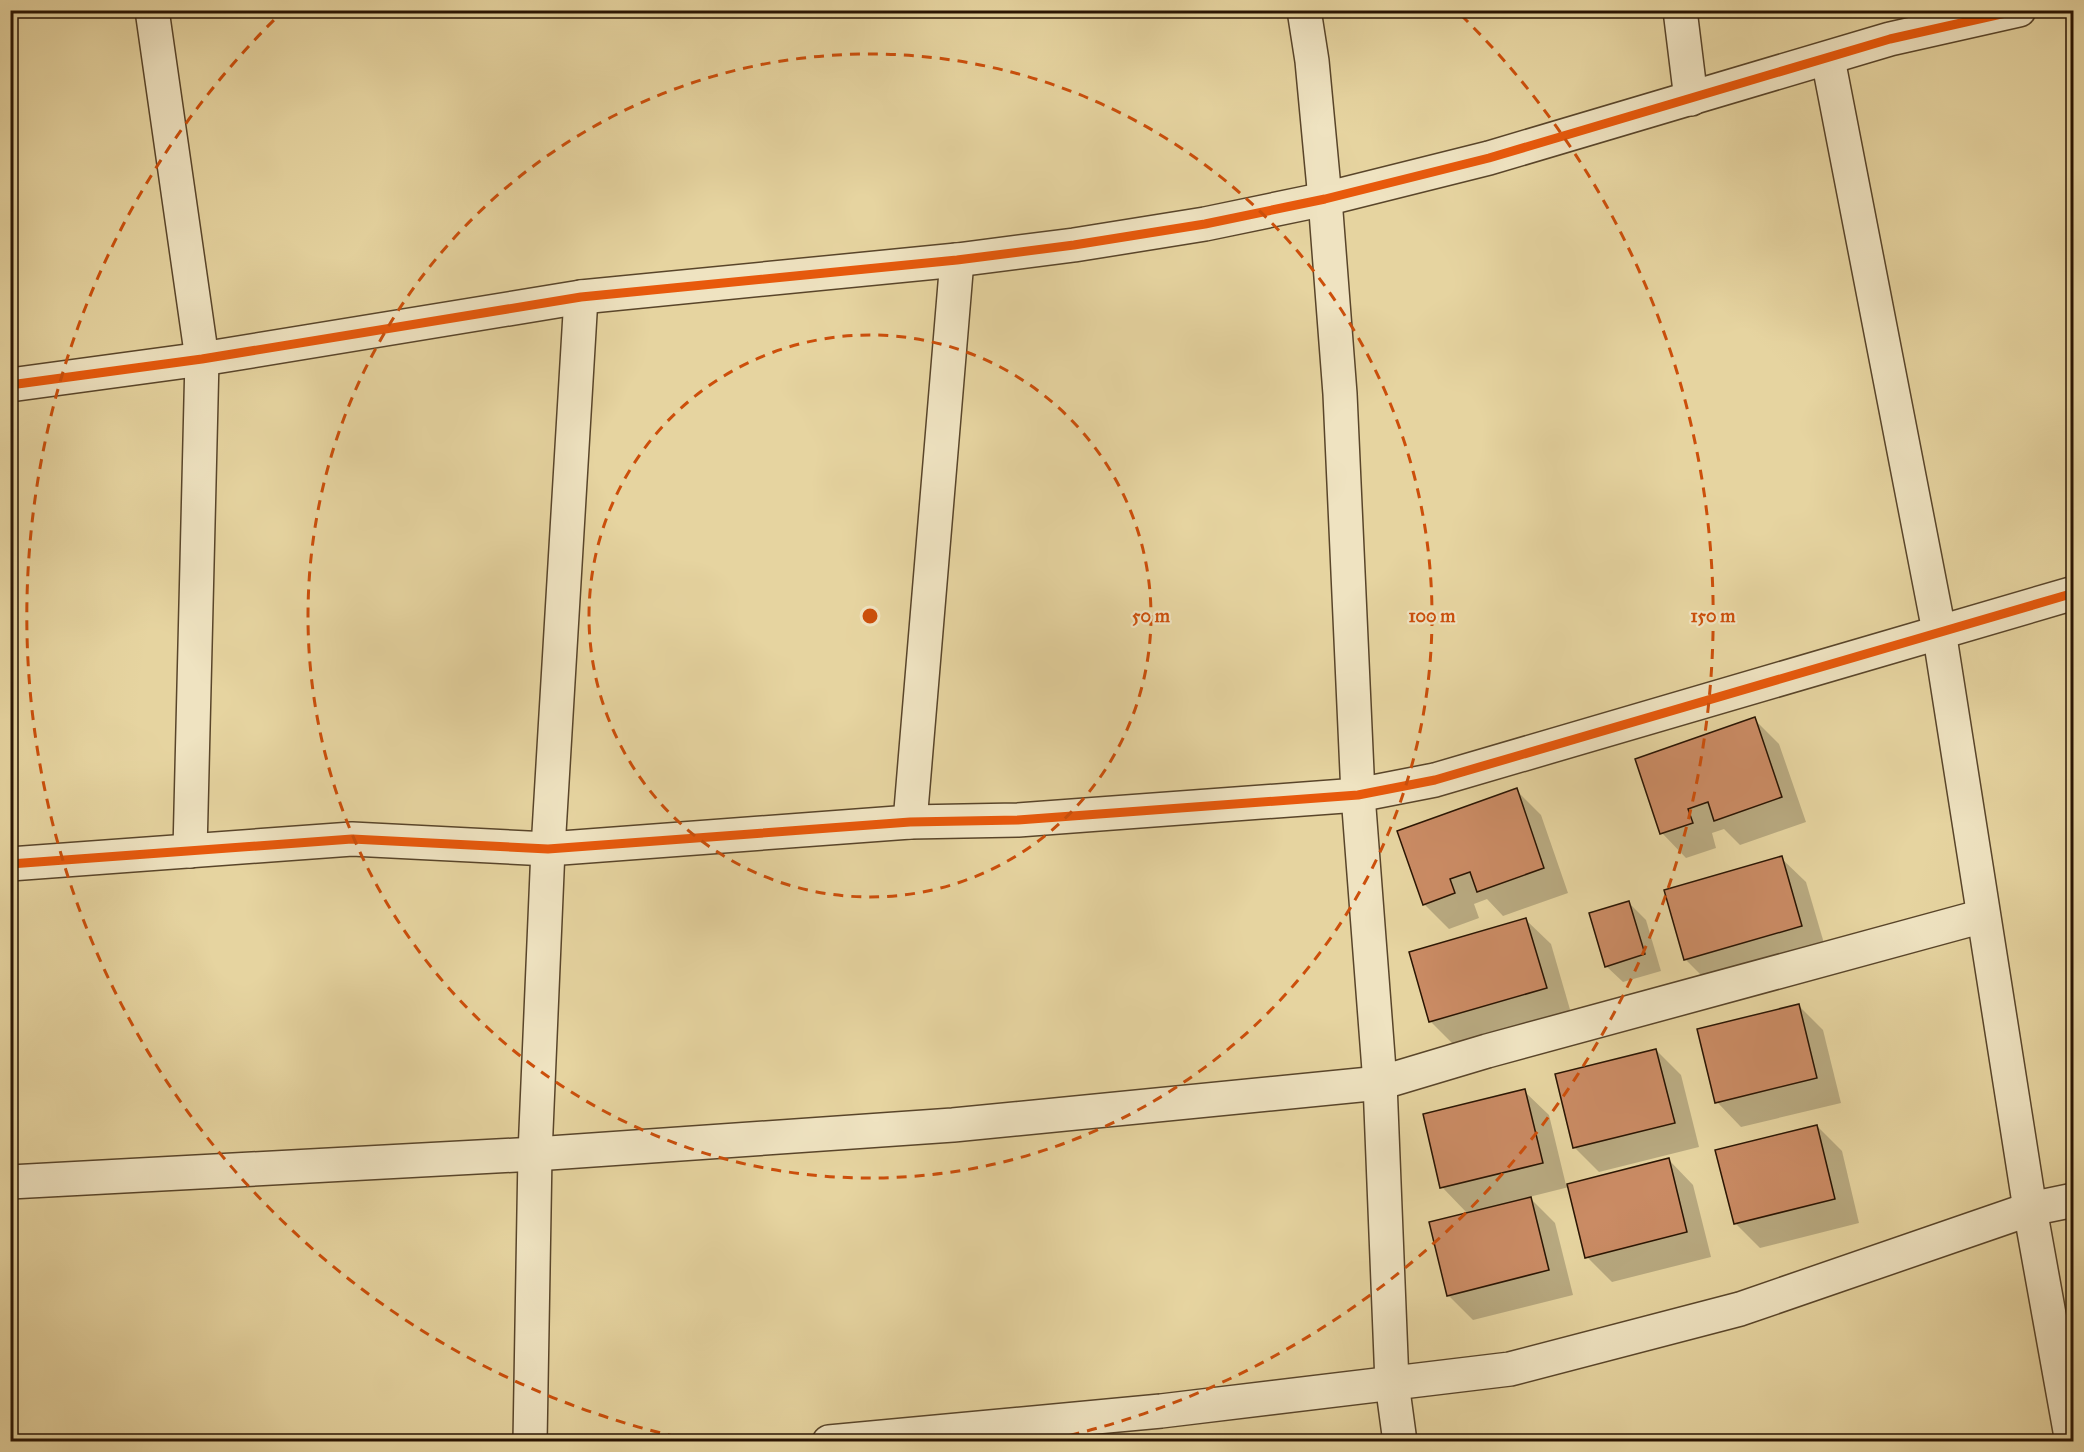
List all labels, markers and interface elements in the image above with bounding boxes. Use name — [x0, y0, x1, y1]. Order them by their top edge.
text: 50 m — [1132, 605, 1171, 627]
text: 100 m — [1409, 605, 1456, 627]
text: 150 m — [1691, 605, 1736, 627]
centre of rings — [860, 606, 880, 626]

